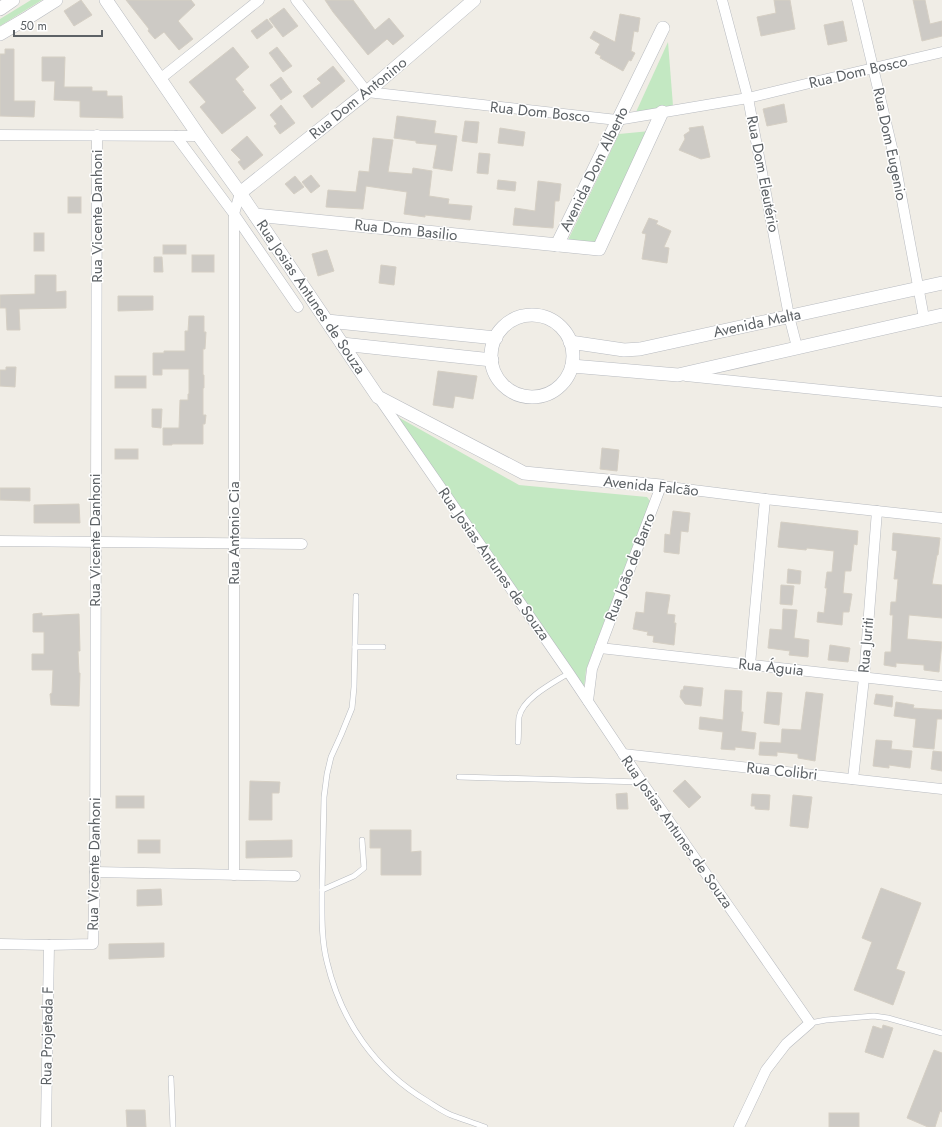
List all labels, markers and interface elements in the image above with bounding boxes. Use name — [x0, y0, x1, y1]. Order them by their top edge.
scale bar — [14, 12, 102, 38]
text: 50 m — [20, 17, 47, 35]
street label: Rua Dom Bosco — [807, 50, 909, 94]
street label: Rua Dom Antonino — [304, 52, 412, 144]
street label: Rua Dom Eugenio — [867, 85, 913, 203]
street label: Rua Dom Bosco — [489, 96, 591, 128]
street label: Avenida Dom Alberto — [554, 103, 634, 235]
street label: Rua Dom Eleutério — [741, 114, 785, 234]
street label: Rua Vicente Danhoni — [86, 149, 108, 283]
street label: Rua Dom Basilio — [353, 214, 459, 246]
street label: Rua Josias Antunes de Souza — [251, 215, 371, 379]
street label: Avenida Malta — [711, 303, 803, 343]
street label: Avenida Falcão — [602, 470, 700, 502]
street label: Rua Vicente Danhoni — [84, 473, 106, 607]
street label: Rua Antonio Cia — [223, 481, 245, 585]
street label: Rua Josias Antunes de Souza — [433, 483, 555, 645]
street label: Rua João de Barro — [599, 510, 661, 624]
street label: Rua Juriti — [853, 616, 879, 674]
street label: Rua Águia — [737, 653, 805, 681]
street label: Rua Josias Antunes de Souza — [616, 751, 738, 913]
street label: Rua Colibri — [745, 756, 819, 786]
street label: Rua Vicente Danhoni — [82, 797, 106, 931]
street label: Rua Projetada F — [35, 986, 59, 1086]

